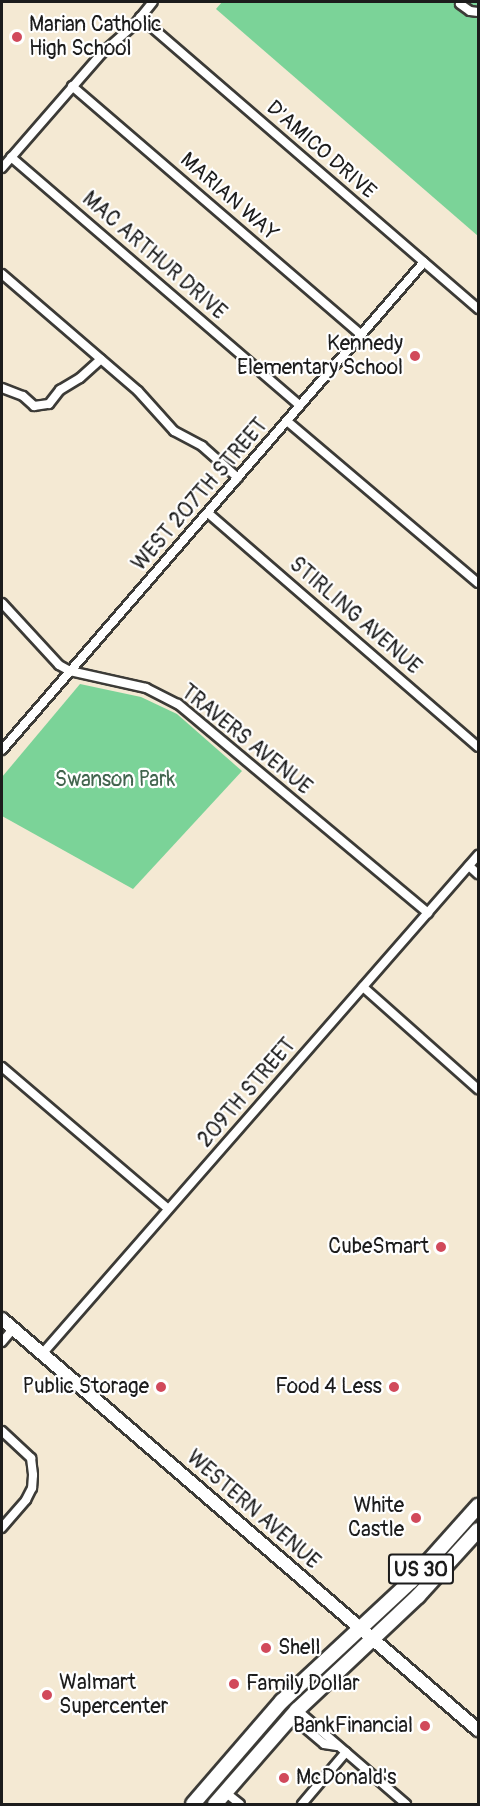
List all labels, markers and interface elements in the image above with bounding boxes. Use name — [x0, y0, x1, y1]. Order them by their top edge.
place label: Marian Catholic High School — [29, 12, 162, 62]
marker: Marian Catholic High School — [10, 30, 24, 44]
street label: D'AMICO DRIVE — [261, 96, 381, 204]
street label: MARIAN WAY — [175, 148, 283, 246]
street label: MAC ARTHUR DRIVE — [77, 187, 231, 325]
place label: Kennedy Elementary School — [237, 331, 403, 381]
marker: Kennedy Elementary School — [408, 349, 422, 363]
street label: WEST 207TH STREET — [127, 414, 273, 576]
street label: STIRLING AVENUE — [284, 552, 426, 680]
street label: TRAVERS AVENUE — [176, 680, 316, 800]
park label: Swanson Park — [55, 767, 175, 793]
street label: 209TH STREET — [193, 1033, 301, 1153]
place label: CubeSmart — [328, 1234, 429, 1260]
marker: CubeSmart — [434, 1240, 448, 1254]
place label: Public Storage — [22, 1374, 149, 1400]
place label: Food 4 Less — [275, 1374, 382, 1400]
marker: Public Storage — [154, 1380, 168, 1394]
marker: Food 4 Less — [387, 1380, 401, 1394]
street label: WESTERN AVENUE — [181, 1445, 325, 1575]
place label: White Castle — [348, 1493, 404, 1543]
marker: White Castle — [409, 1511, 423, 1525]
road number: US 30 — [386, 1552, 456, 1586]
place label: Shell — [278, 1635, 320, 1661]
marker: Shell — [259, 1641, 273, 1655]
place label: Walmart Supercenter — [59, 1670, 168, 1720]
place label: Family Dollar — [246, 1671, 360, 1697]
marker: Family Dollar — [227, 1677, 241, 1691]
marker: Walmart Supercenter — [40, 1688, 54, 1702]
place label: BankFinancial — [293, 1713, 413, 1739]
marker: BankFinancial — [418, 1719, 432, 1733]
place label: McDonald's — [296, 1765, 397, 1791]
marker: McDonald's — [277, 1771, 291, 1785]

